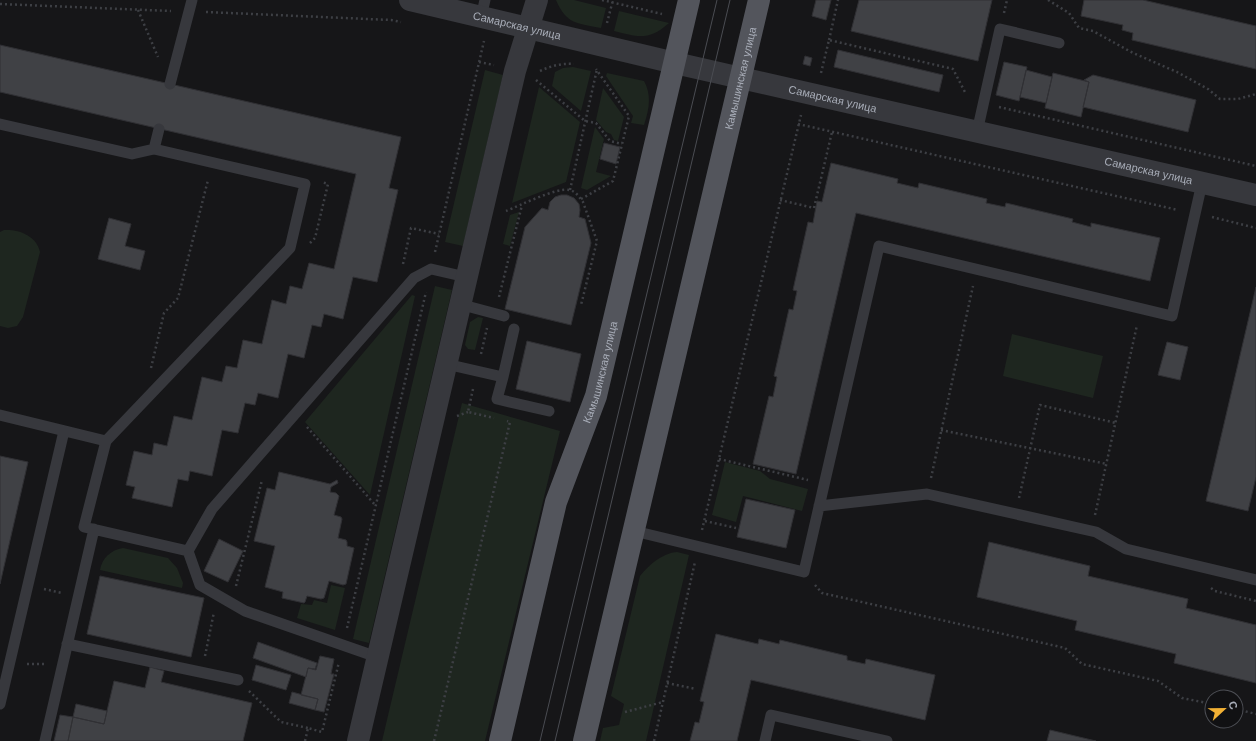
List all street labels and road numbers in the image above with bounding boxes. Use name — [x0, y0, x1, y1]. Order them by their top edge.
street label: Самарская улица — [472, 9, 563, 42]
street label: Камышинская улица — [723, 25, 759, 131]
street label: Самарская улица — [787, 83, 879, 115]
street label: Самарская улица — [1103, 155, 1195, 187]
street label: Камышинская улица — [580, 319, 620, 425]

